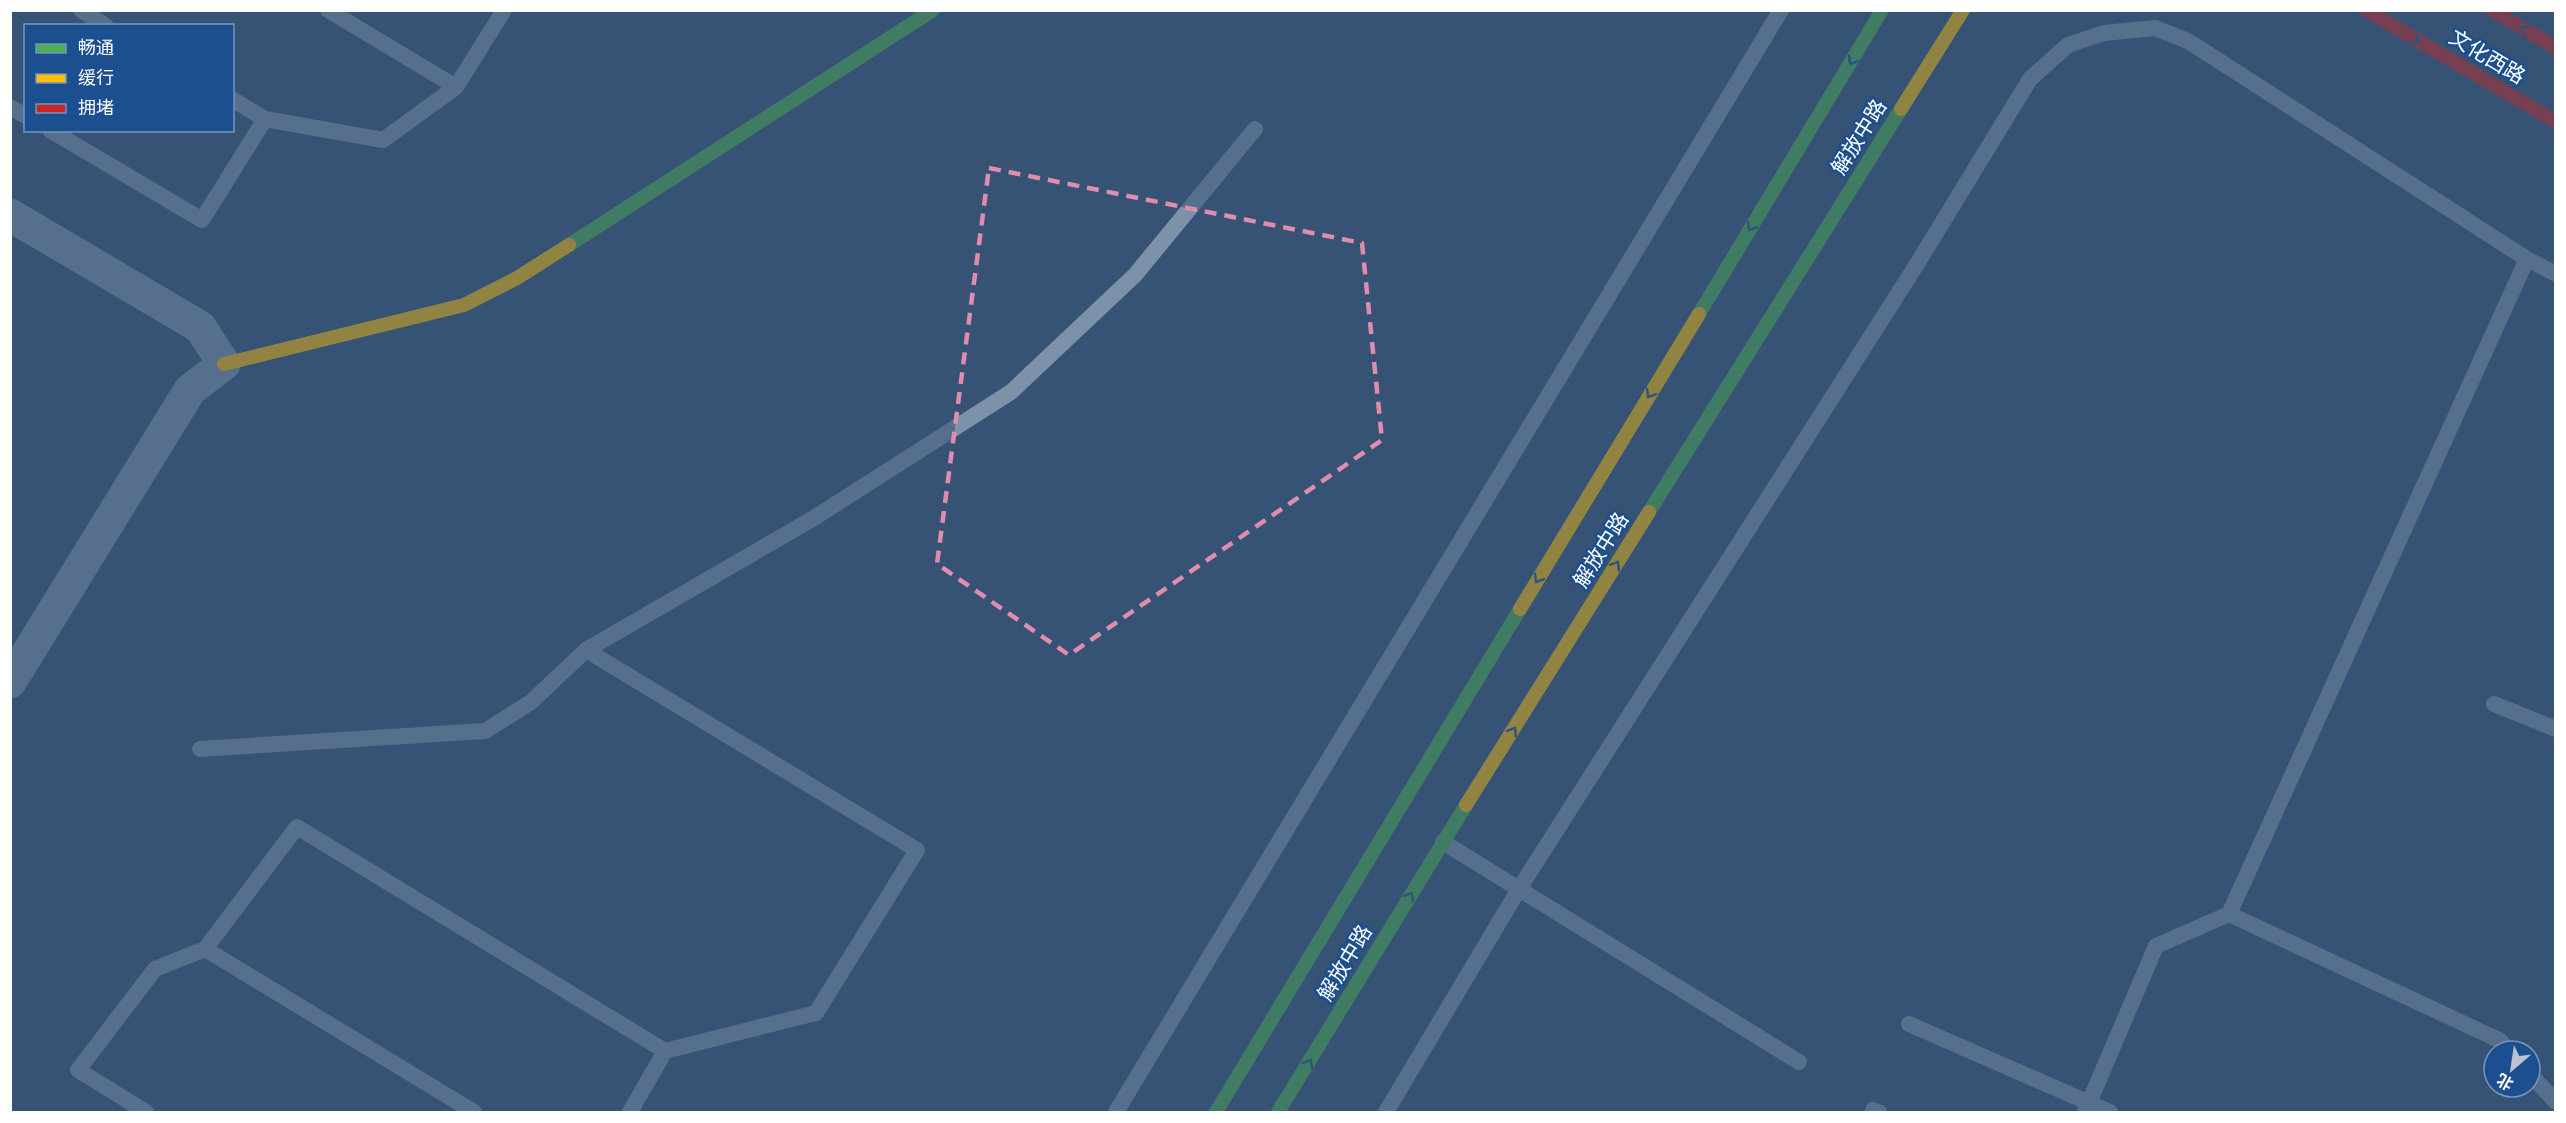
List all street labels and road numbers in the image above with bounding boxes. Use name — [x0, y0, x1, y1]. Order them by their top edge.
street label: 文化西路 — [2445, 23, 2530, 88]
street label: 解放中路 — [1825, 94, 1891, 178]
street label: 解放中路 — [1567, 507, 1633, 591]
street label: 解放中路 — [1311, 920, 1376, 1005]

